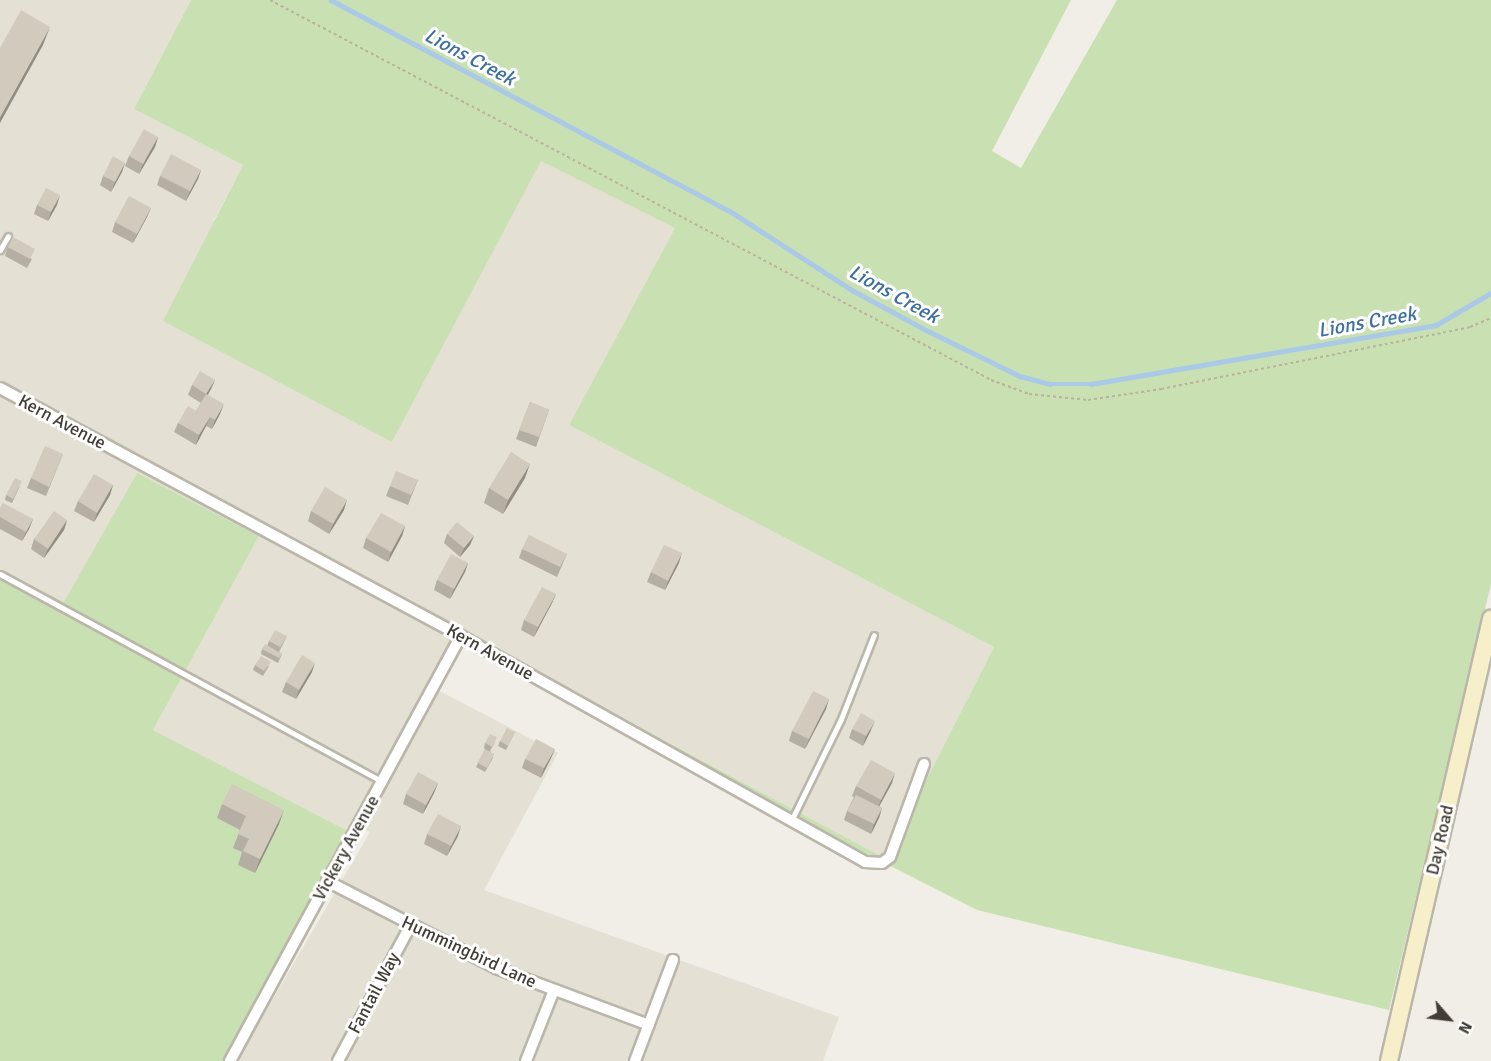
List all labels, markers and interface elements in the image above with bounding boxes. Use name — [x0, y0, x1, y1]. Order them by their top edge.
water label: Lions Creek — [421, 23, 519, 91]
water label: Lions Creek — [845, 259, 943, 329]
water label: Lions Creek — [1316, 302, 1418, 342]
street label: Kern Avenue — [14, 390, 110, 454]
street label: Kern Avenue — [443, 619, 537, 685]
street label: Vickery Avenue — [308, 792, 384, 904]
street label: Day Road — [1421, 803, 1459, 877]
street label: Hummingbird Lane — [398, 911, 540, 993]
street label: Fantail Way — [344, 949, 404, 1037]
north arrow — [1419, 989, 1479, 1049]
text: N — [1453, 1018, 1476, 1037]

